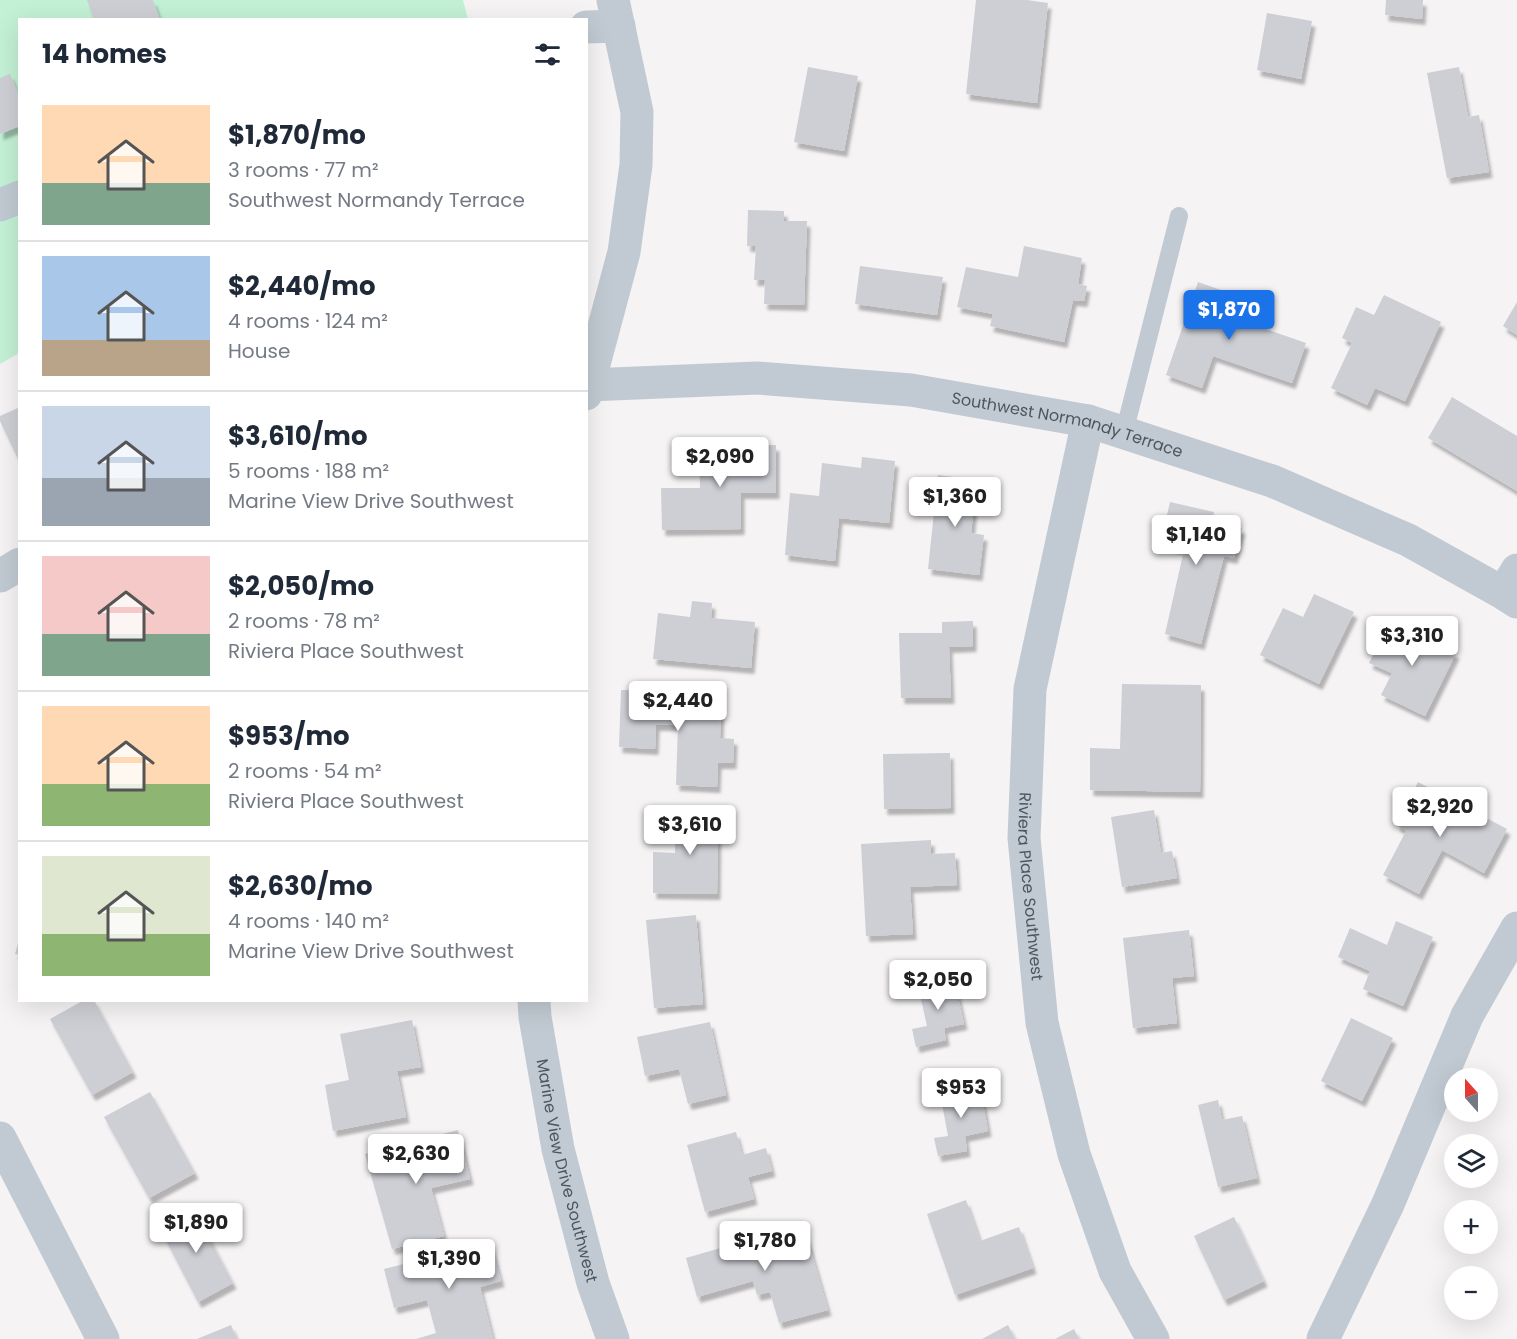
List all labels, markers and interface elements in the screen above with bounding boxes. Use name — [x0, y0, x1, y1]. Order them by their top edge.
text: 14 homes — [42, 36, 167, 72]
icon: filters — [531, 38, 564, 71]
text: $1,870/mo — [228, 117, 366, 153]
icon: home — [90, 129, 162, 201]
text: 3 rooms · 77 m² — [228, 156, 379, 184]
text: Southwest Normandy Terrace — [228, 186, 525, 214]
text: $2,440/mo — [228, 268, 375, 304]
icon: home — [90, 280, 162, 352]
pin: $1,870 — [1180, 290, 1278, 341]
text: $1,870 — [1197, 295, 1261, 323]
text: 4 rooms · 124 m² — [228, 307, 388, 335]
text: House — [228, 337, 290, 365]
street label: Southwest Normandy Terrace — [950, 386, 1186, 463]
text: $3,610/mo — [228, 418, 367, 454]
icon: home — [90, 430, 162, 502]
pin: $2,090 — [671, 437, 769, 488]
text: $2,090 — [686, 442, 754, 470]
text: 5 rooms · 188 m² — [228, 457, 389, 485]
pin: $1,360 — [906, 477, 1004, 528]
text: $1,360 — [923, 482, 987, 510]
text: Marine View Drive Southwest — [228, 487, 514, 515]
pin: $1,140 — [1147, 515, 1245, 566]
text: $1,140 — [1166, 520, 1226, 548]
text: $2,050/mo — [228, 568, 374, 604]
icon: home — [90, 580, 162, 652]
text: 2 rooms · 78 m² — [228, 607, 380, 635]
pin: $3,310 — [1363, 616, 1461, 667]
text: $3,310 — [1380, 621, 1444, 649]
text: Riviera Place Southwest — [228, 637, 464, 665]
pin: $2,440 — [629, 681, 727, 732]
text: $2,440 — [643, 686, 713, 714]
text: $953/mo — [228, 718, 350, 754]
icon: home — [90, 730, 162, 802]
text: 2 rooms · 54 m² — [228, 757, 382, 785]
text: Riviera Place Southwest — [228, 787, 464, 815]
pin: $2,920 — [1391, 787, 1489, 838]
street label: Riviera Place Southwest — [1012, 792, 1049, 982]
text: $2,920 — [1406, 792, 1474, 820]
pin: $3,610 — [641, 805, 739, 856]
text: $3,610 — [658, 810, 722, 838]
text: $2,630/mo — [228, 868, 373, 904]
icon: home — [90, 880, 162, 952]
text: 4 rooms · 140 m² — [228, 907, 389, 935]
text: Marine View Drive Southwest — [228, 937, 514, 965]
pin: $2,050 — [889, 960, 987, 1011]
text: $2,050 — [903, 965, 973, 993]
street label: Marine View Drive Southwest — [530, 1057, 603, 1285]
pin: $953 — [925, 1068, 997, 1119]
north arrow — [1444, 1068, 1498, 1122]
map controls — [1444, 1068, 1498, 1320]
text: $953 — [936, 1073, 986, 1101]
pin: $2,630 — [367, 1134, 465, 1185]
button: layers — [1444, 1134, 1498, 1188]
text: $2,630 — [382, 1139, 450, 1167]
button: + — [1444, 1200, 1498, 1254]
pin: $1,890 — [147, 1203, 245, 1254]
text: $1,890 — [164, 1208, 228, 1236]
pin: $1,780 — [716, 1221, 814, 1272]
text: $1,780 — [733, 1226, 797, 1254]
pin: $1,390 — [400, 1239, 498, 1290]
text: $1,390 — [417, 1244, 481, 1272]
button: − — [1444, 1266, 1498, 1320]

